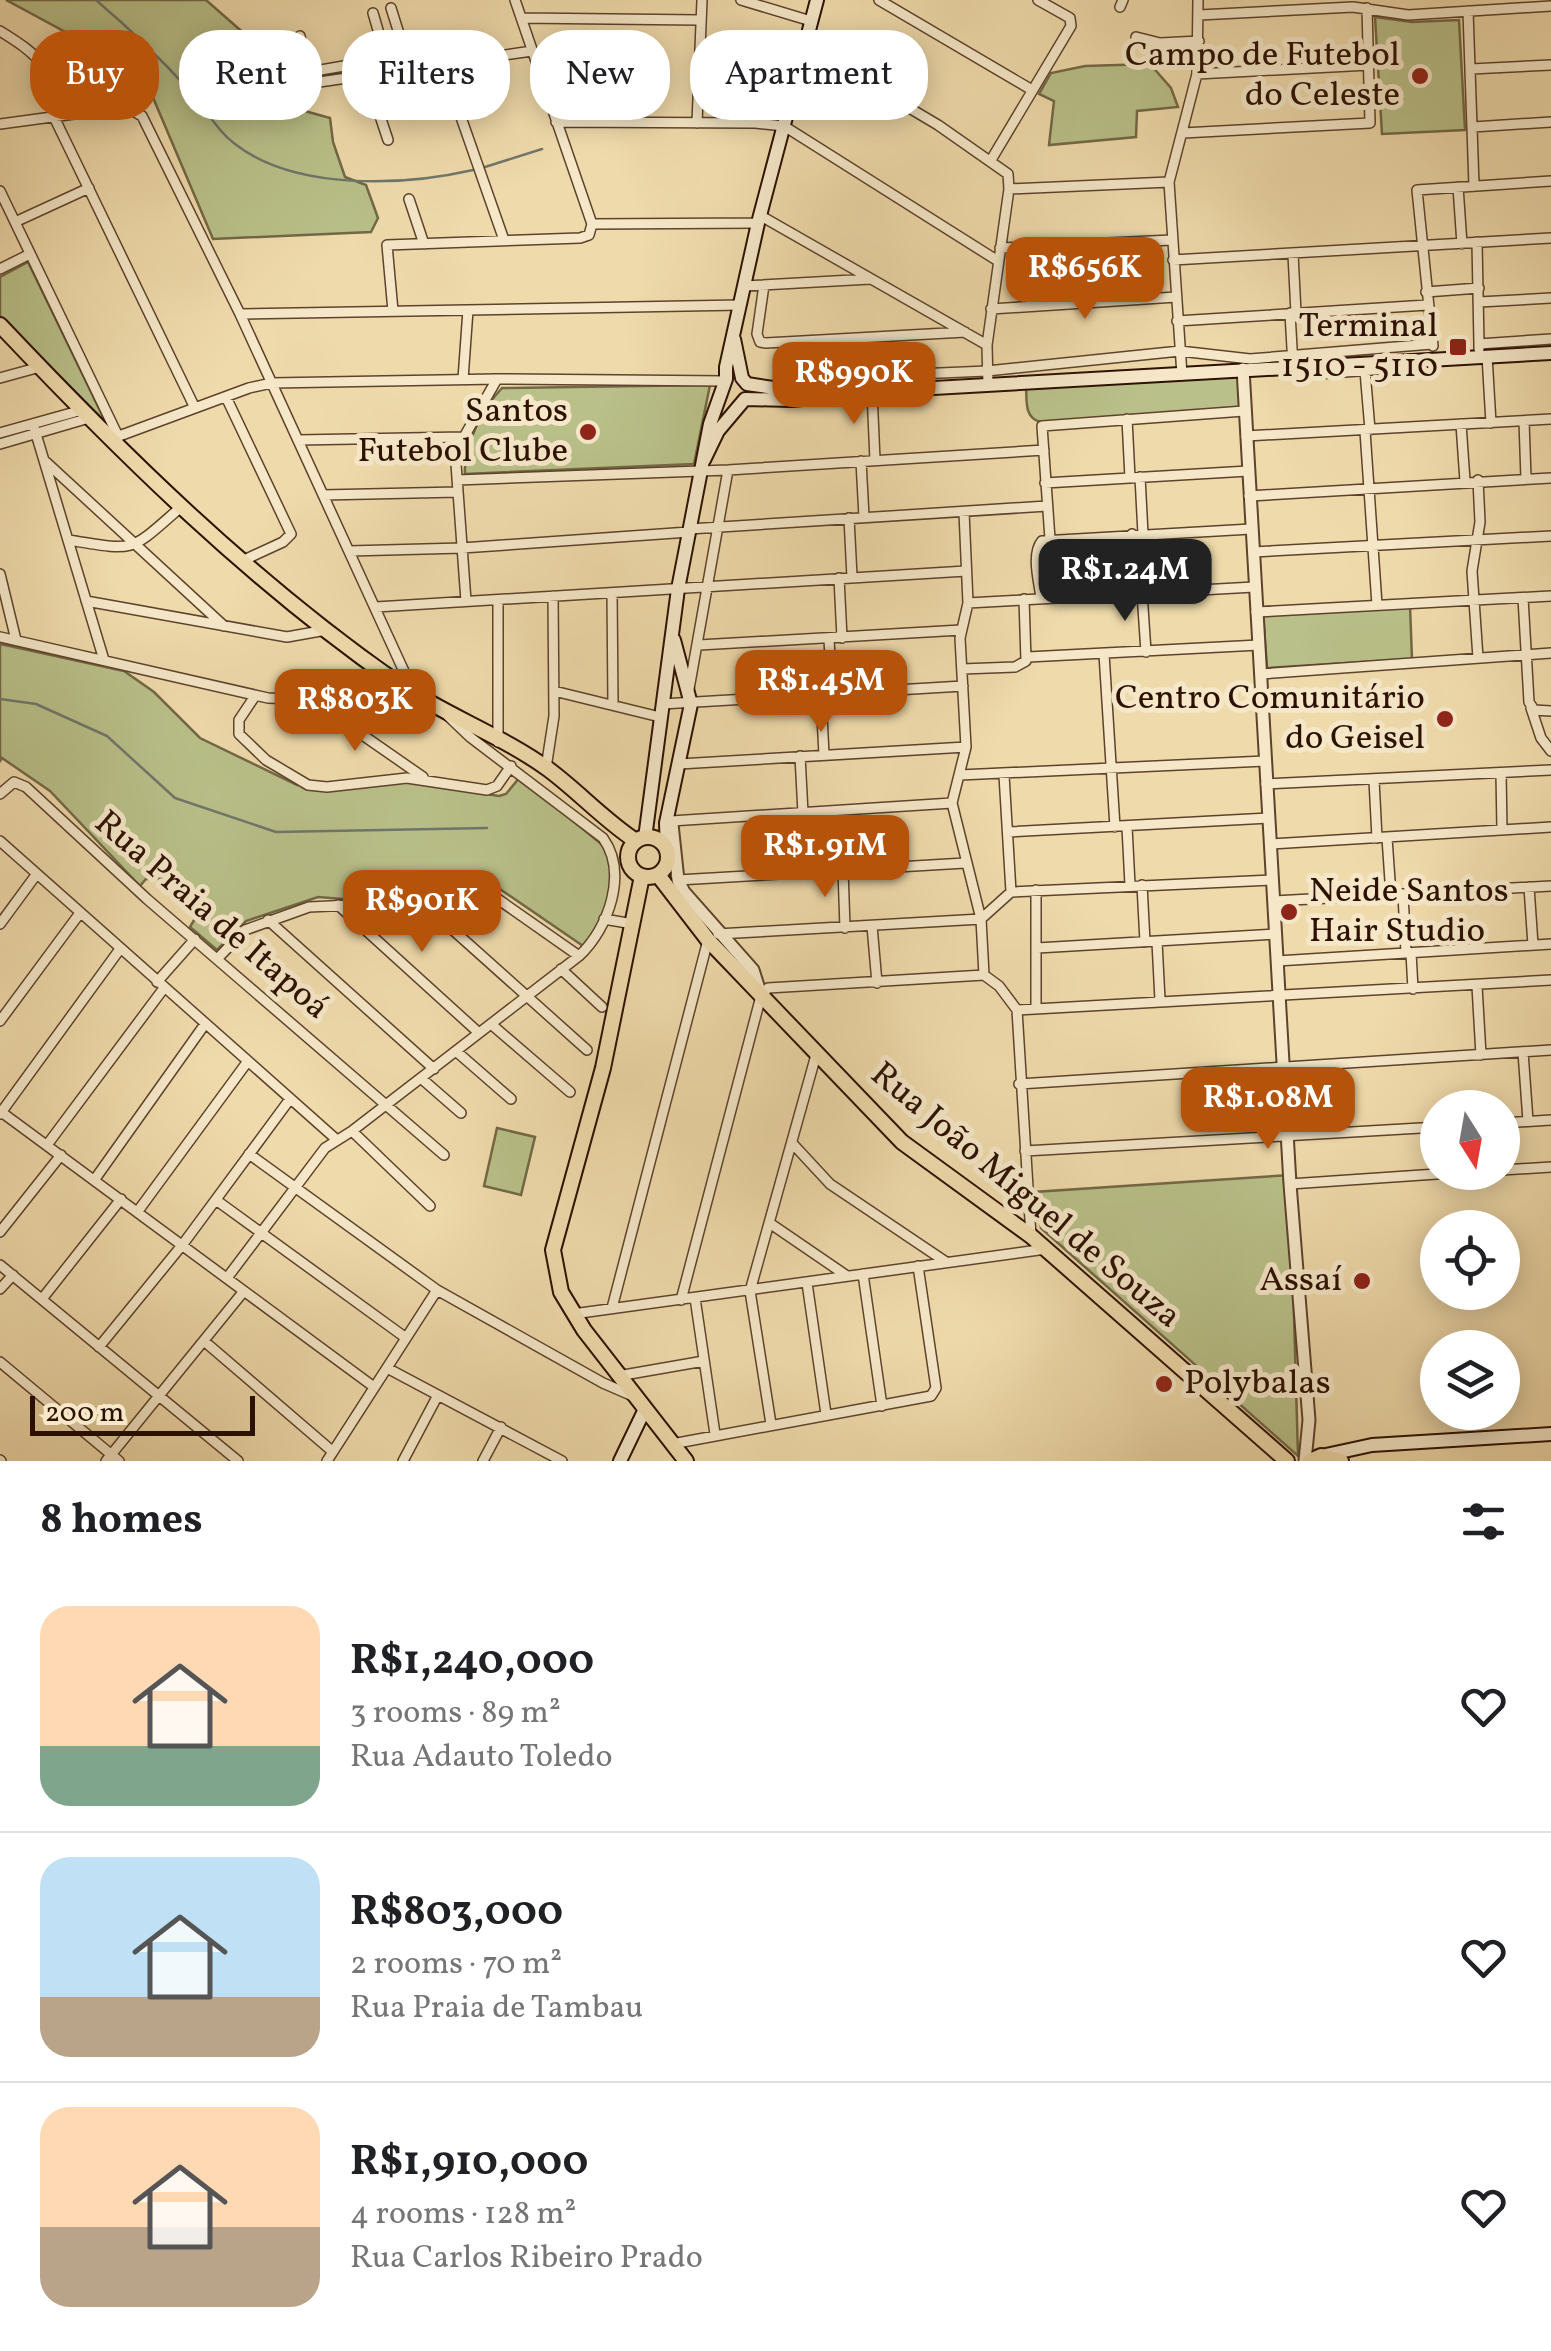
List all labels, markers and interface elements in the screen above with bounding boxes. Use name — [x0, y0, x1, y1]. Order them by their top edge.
chip: Buy — [30, 30, 159, 120]
chip: Rent — [179, 30, 322, 120]
chip: Filters — [342, 30, 510, 120]
chip: New — [530, 30, 670, 120]
chip: Apartment — [690, 30, 928, 120]
place label: Campo de Futebol do Celeste — [1125, 32, 1400, 120]
marker: Campo de Futebol do Celeste — [1409, 65, 1431, 87]
pin: R$656K — [1004, 237, 1166, 322]
text: R$656K — [1028, 247, 1142, 291]
place label: Terminal 1510 - 5110 — [1281, 303, 1438, 391]
marker: Terminal 1510 - 5110 — [1447, 336, 1469, 358]
pin: R$990K — [773, 342, 935, 427]
text: R$990K — [795, 352, 914, 396]
place label: Santos Futebol Clube — [357, 388, 568, 476]
marker: Santos Futebol Clube — [577, 421, 599, 443]
pin: R$1.24M — [1033, 539, 1217, 624]
text: R$1.24M — [1061, 549, 1189, 593]
pin: R$1.45M — [729, 650, 913, 735]
text: R$1.45M — [757, 660, 885, 704]
pin: R$803K — [274, 669, 436, 754]
place label: Centro Comunitário do Geisel — [1115, 675, 1425, 763]
text: R$803K — [297, 679, 413, 723]
marker: Centro Comunitário do Geisel — [1434, 708, 1456, 730]
street label: Rua Praia de Itapoá — [83, 800, 339, 1032]
pin: R$1.91M — [733, 815, 917, 900]
text: R$1.91M — [763, 825, 887, 869]
place label: Neide Santos Hair Studio — [1309, 868, 1509, 956]
pin: R$901K — [341, 870, 503, 955]
text: R$901K — [365, 880, 479, 924]
marker: Neide Santos Hair Studio — [1278, 901, 1300, 923]
street label: Rua João Miguel de Souza — [859, 1052, 1191, 1340]
pin: R$1.08M — [1176, 1067, 1360, 1152]
text: R$1.08M — [1203, 1077, 1333, 1121]
north arrow — [1420, 1090, 1520, 1190]
map controls — [1420, 1090, 1520, 1430]
button: locate — [1420, 1210, 1520, 1310]
place label: Assaí — [1259, 1257, 1342, 1305]
marker: Assaí — [1351, 1270, 1373, 1292]
button: layers — [1420, 1330, 1520, 1430]
place label: Polybalas — [1184, 1360, 1331, 1408]
marker: Polybalas — [1153, 1373, 1175, 1395]
scale bar — [30, 1391, 255, 1436]
text: 200 m — [45, 1394, 124, 1433]
text: 8 homes — [40, 1492, 203, 1551]
icon: filters — [1456, 1494, 1511, 1549]
text: R$1,240,000 — [350, 1633, 594, 1692]
icon: home — [120, 1646, 240, 1766]
icon: heart — [1456, 1679, 1511, 1734]
text: 3 rooms · 89 m² — [350, 1692, 561, 1736]
text: Rua Adauto Toledo — [350, 1736, 613, 1780]
text: R$803,000 — [350, 1884, 563, 1943]
icon: home — [120, 1897, 240, 2017]
icon: heart — [1456, 1930, 1511, 1985]
text: 2 rooms · 70 m² — [350, 1943, 562, 1987]
text: Rua Praia de Tambau — [350, 1987, 643, 2031]
text: R$1,910,000 — [350, 2134, 588, 2193]
icon: home — [120, 2147, 240, 2267]
icon: heart — [1456, 2180, 1511, 2235]
text: 4 rooms · 128 m² — [350, 2193, 576, 2237]
text: Rua Carlos Ribeiro Prado — [350, 2237, 703, 2281]

